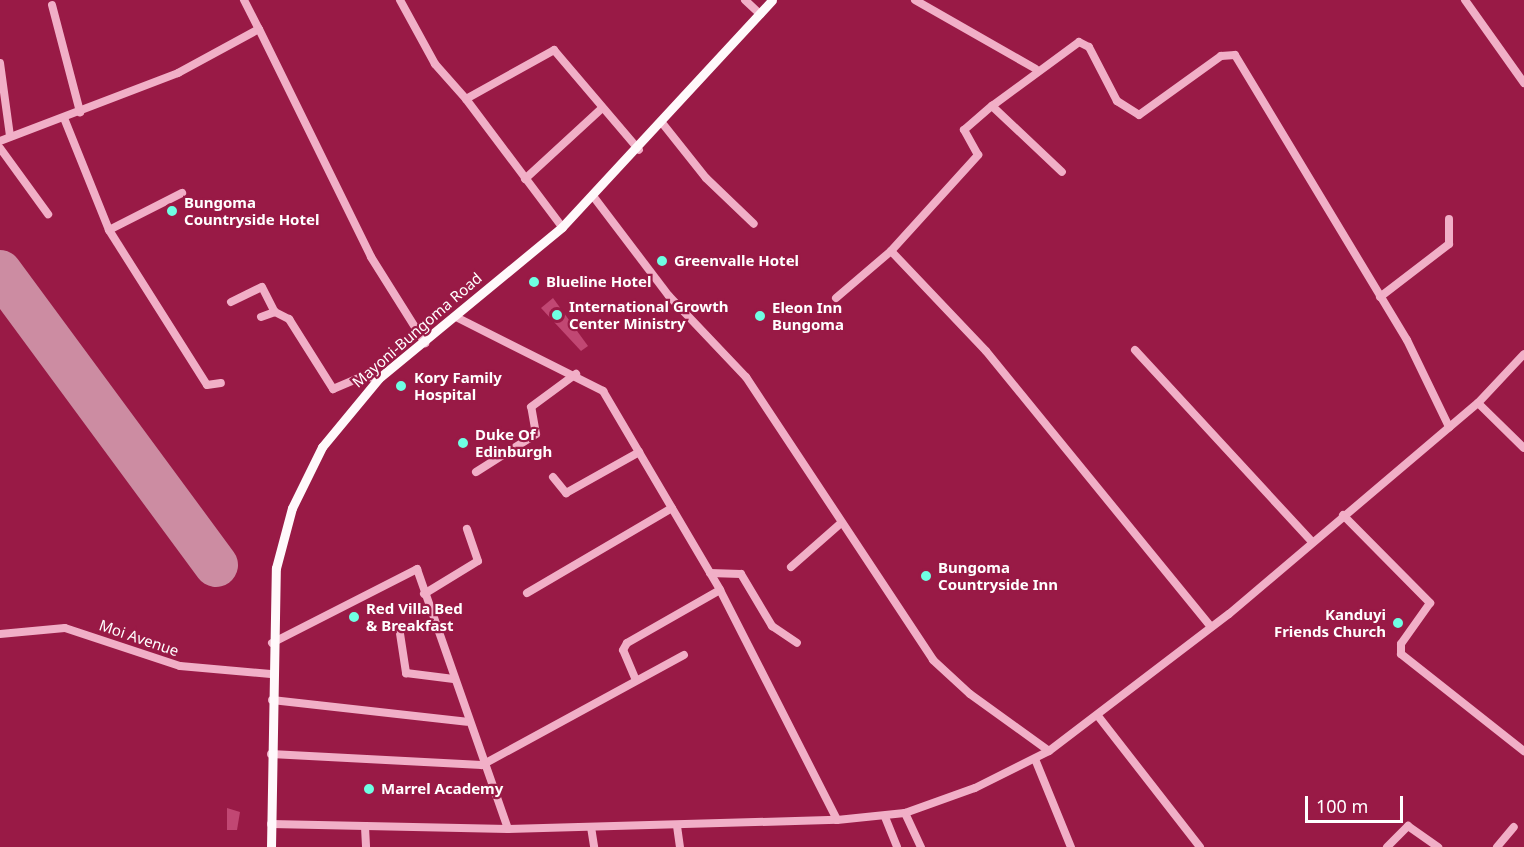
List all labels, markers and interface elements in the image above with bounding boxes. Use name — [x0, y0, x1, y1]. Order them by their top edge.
place label: Bungoma Countryside Hotel — [184, 193, 319, 228]
marker: Bungoma Countryside Hotel — [165, 204, 179, 218]
place label: Greenvalle Hotel — [674, 252, 799, 270]
marker: Greenvalle Hotel — [655, 254, 669, 268]
street label: Mayoni-Bungoma Road — [349, 269, 485, 391]
place label: Blueline Hotel — [546, 273, 651, 291]
marker: Blueline Hotel — [527, 275, 541, 289]
place label: International Growth Center Ministry — [569, 297, 728, 332]
place label: Eleon Inn Bungoma — [772, 298, 844, 333]
marker: International Growth Center Ministry — [550, 308, 564, 322]
marker: Eleon Inn Bungoma — [753, 309, 767, 323]
place label: Kory Family Hospital — [414, 368, 502, 403]
marker: Kory Family Hospital — [392, 377, 410, 395]
place label: Duke Of Edinburgh — [475, 425, 552, 460]
marker: Duke Of Edinburgh — [456, 436, 470, 450]
place label: Bungoma Countryside Inn — [938, 558, 1058, 593]
marker: Bungoma Countryside Inn — [919, 569, 933, 583]
place label: Red Villa Bed & Breakfast — [366, 599, 463, 634]
place label: Kanduyi Friends Church — [1274, 605, 1386, 640]
marker: Red Villa Bed & Breakfast — [347, 610, 361, 624]
street label: Moi Avenue — [97, 616, 181, 660]
marker: Kanduyi Friends Church — [1391, 616, 1405, 630]
place label: Marrel Academy — [381, 780, 503, 798]
marker: Marrel Academy — [362, 782, 376, 796]
scale bar — [1308, 784, 1406, 822]
text: 100 m — [1316, 794, 1368, 818]

